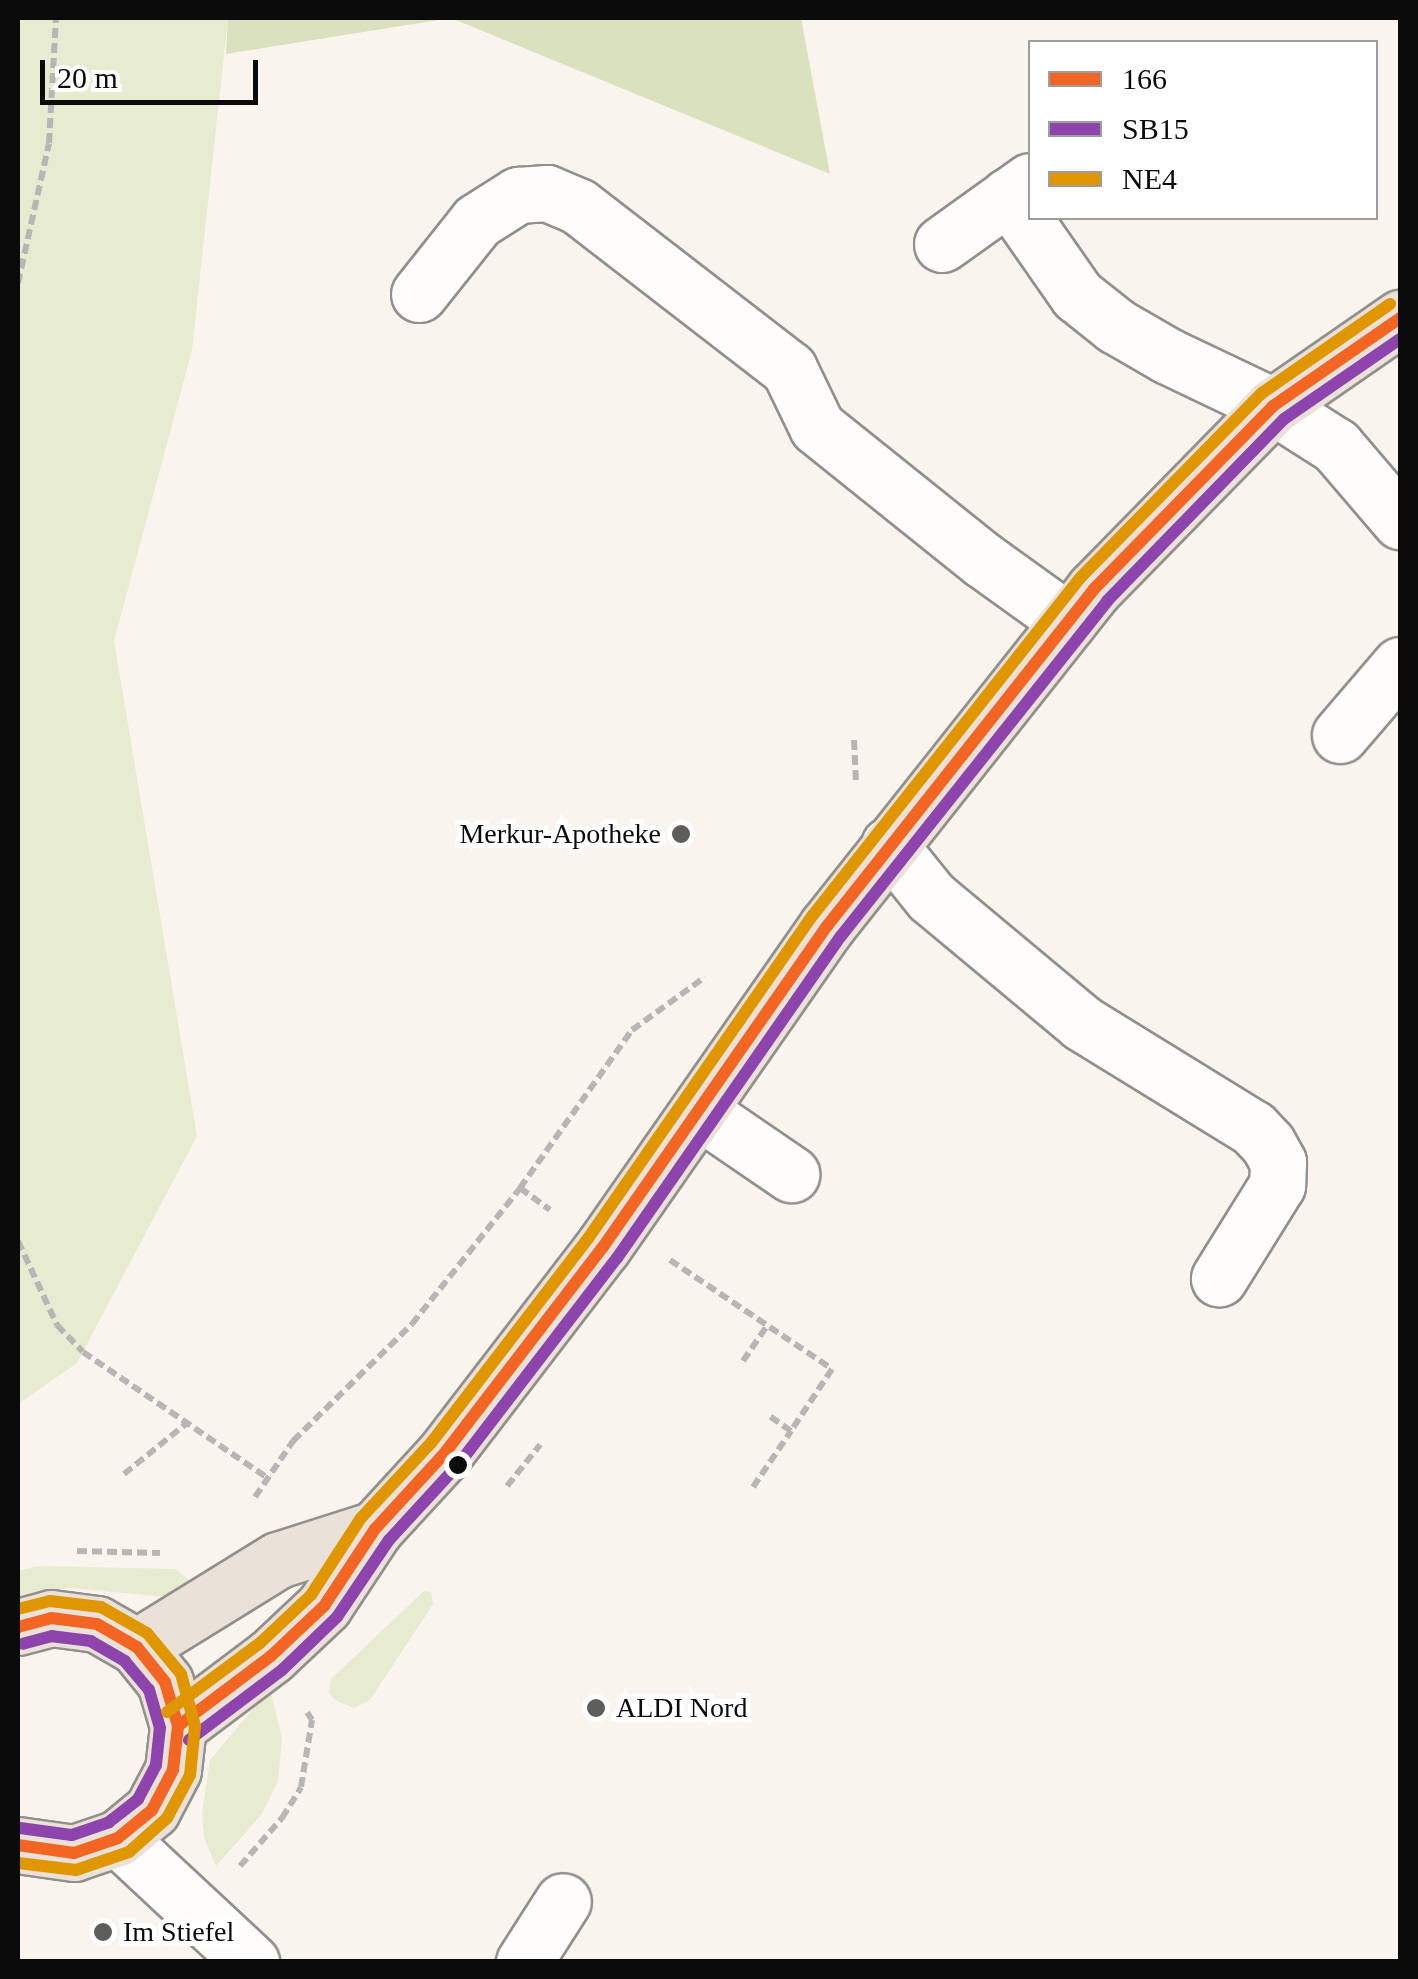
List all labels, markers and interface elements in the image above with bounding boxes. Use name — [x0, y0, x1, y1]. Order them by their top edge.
scale bar — [45, 40, 262, 102]
legend — [1028, 40, 1378, 220]
text: 20 m — [57, 61, 118, 94]
text: 166 — [1122, 62, 1167, 95]
text: SB15 — [1122, 112, 1189, 145]
text: NE4 — [1122, 162, 1177, 195]
place label: Merkur-Apotheke — [459, 817, 661, 851]
marker: Merkur-Apotheke — [670, 823, 692, 845]
unlabelled marker — [448, 1455, 468, 1475]
place label: ALDI Nord — [616, 1691, 747, 1725]
marker: ALDI Nord — [585, 1697, 607, 1719]
place label: Im Stiefel — [123, 1915, 234, 1949]
marker: Im Stiefel — [92, 1921, 114, 1943]

